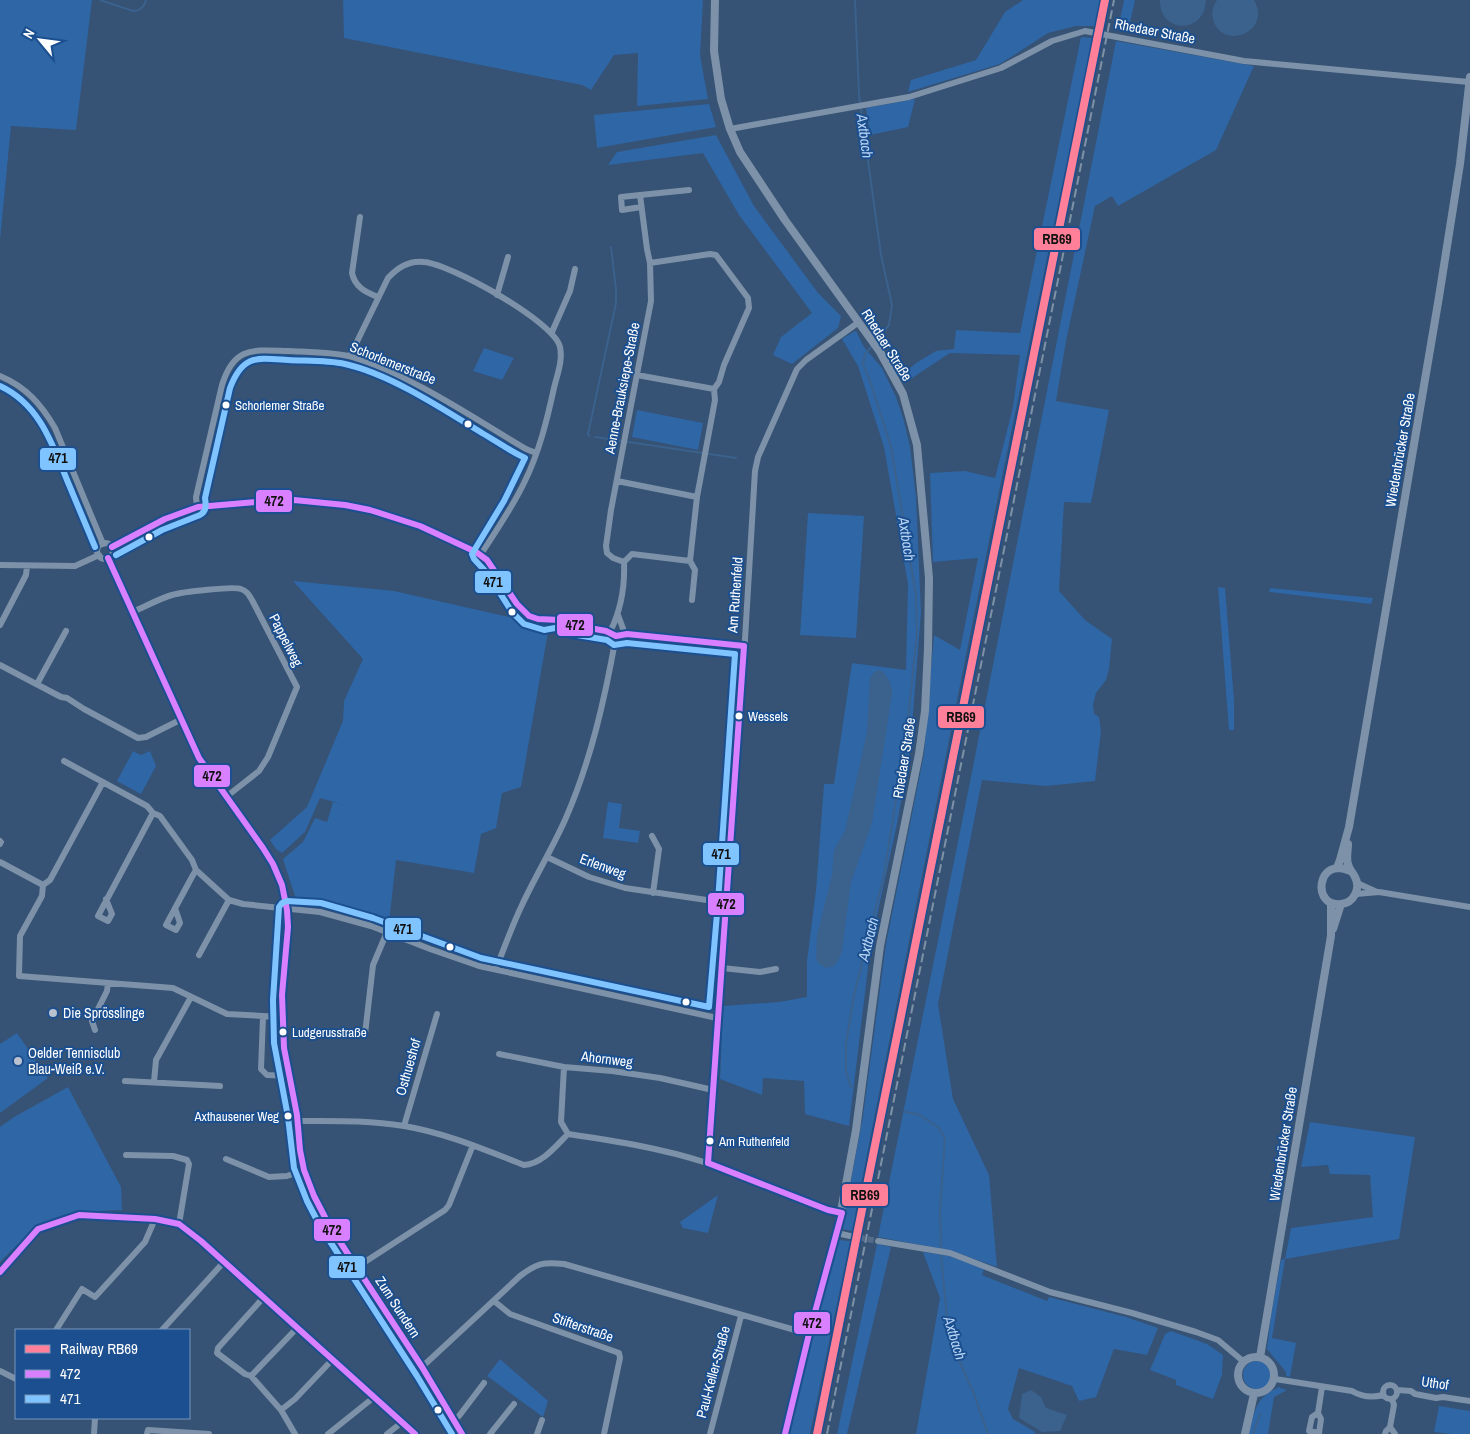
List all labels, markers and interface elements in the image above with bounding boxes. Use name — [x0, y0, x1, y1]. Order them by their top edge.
street label: Rhedaer Straße — [1113, 14, 1197, 48]
north arrow — [15, 15, 65, 65]
text: N — [19, 26, 39, 42]
water label: Axtbach — [851, 112, 879, 160]
line badge: RB69 — [1033, 227, 1081, 251]
text: RB69 — [1042, 230, 1072, 248]
street label: Rhedaer Straße — [858, 306, 916, 384]
street label: Aenne-Brauksiepe-Straße — [600, 321, 644, 456]
street label: Schorlemerstraße — [347, 338, 439, 388]
street label: Wiedenbrücker Straße — [1381, 392, 1419, 508]
place label: Schorlemer Straße — [235, 397, 325, 414]
marker: Schorlemer Straße — [221, 400, 231, 410]
unlabelled marker — [463, 419, 473, 429]
line badge: 471 — [39, 447, 77, 471]
text: 471 — [48, 449, 68, 467]
line badge: 472 — [255, 489, 293, 513]
text: 472 — [264, 492, 284, 510]
water label: Axtbach — [893, 514, 921, 563]
unlabelled marker — [144, 532, 154, 542]
street label: Am Ruthenfeld — [723, 556, 747, 635]
line badge: 471 — [474, 570, 512, 594]
text: 471 — [483, 573, 503, 591]
unlabelled marker — [507, 607, 517, 617]
street label: Pappelweg — [265, 611, 307, 670]
line badge: 472 — [556, 613, 594, 637]
text: 472 — [565, 616, 585, 634]
line badge: RB69 — [937, 705, 985, 729]
place label: Wessels — [748, 708, 788, 725]
text: RB69 — [946, 708, 976, 726]
marker: Wessels — [734, 711, 744, 721]
street label: Rhedaer Straße — [889, 716, 919, 800]
line badge: 472 — [193, 764, 231, 788]
text: 472 — [202, 767, 222, 785]
line badge: 471 — [702, 842, 740, 866]
text: 471 — [711, 845, 731, 863]
street label: Erlenweg — [577, 849, 629, 883]
line badge: 472 — [707, 892, 745, 916]
text: 472 — [716, 895, 736, 913]
water label: Axtbach — [852, 915, 884, 964]
line badge: 471 — [384, 917, 422, 941]
text: 471 — [393, 920, 413, 938]
unlabelled marker — [445, 942, 455, 952]
unlabelled marker — [681, 997, 691, 1007]
place label: Die Sprösslinge — [63, 1004, 145, 1022]
marker: Die Sprösslinge — [47, 1007, 59, 1019]
place label: Ludgerusstraße — [292, 1024, 367, 1041]
marker: Ludgerusstraße — [278, 1027, 288, 1037]
street label: Osthueshof — [391, 1036, 425, 1098]
place label: Oelder Tennisclub Blau-Weiß e.V. — [28, 1044, 120, 1078]
street label: Ahornweg — [579, 1047, 634, 1071]
marker: Oelder Tennisclub Blau-Weiß e.V. — [12, 1055, 24, 1067]
street label: Wiedenbrücker Straße — [1265, 1086, 1301, 1202]
place label: Axthausener Weg — [193, 1108, 279, 1125]
marker: Axthausener Weg — [283, 1111, 293, 1121]
place label: Am Ruthenfeld — [718, 1133, 790, 1150]
marker: Am Ruthenfeld — [705, 1136, 715, 1146]
line badge: RB69 — [841, 1183, 889, 1207]
text: RB69 — [850, 1186, 880, 1204]
line badge: 472 — [313, 1218, 351, 1242]
text: 472 — [322, 1221, 342, 1239]
line badge: 471 — [328, 1255, 366, 1279]
text: 471 — [337, 1258, 357, 1276]
street label: Zum Sundern — [372, 1273, 424, 1341]
street label: Stifterstraße — [550, 1308, 616, 1346]
line badge: 472 — [793, 1311, 831, 1335]
water label: Axtbach — [938, 1313, 972, 1362]
text: 472 — [802, 1314, 822, 1332]
street label: Paul-Keller-Straße — [692, 1324, 734, 1420]
legend — [15, 1329, 190, 1419]
text: Railway RB69 — [60, 1338, 138, 1359]
text: 472 — [60, 1363, 81, 1384]
street label: Uthof — [1420, 1372, 1451, 1394]
text: 471 — [60, 1388, 81, 1409]
unlabelled marker — [433, 1405, 443, 1415]

